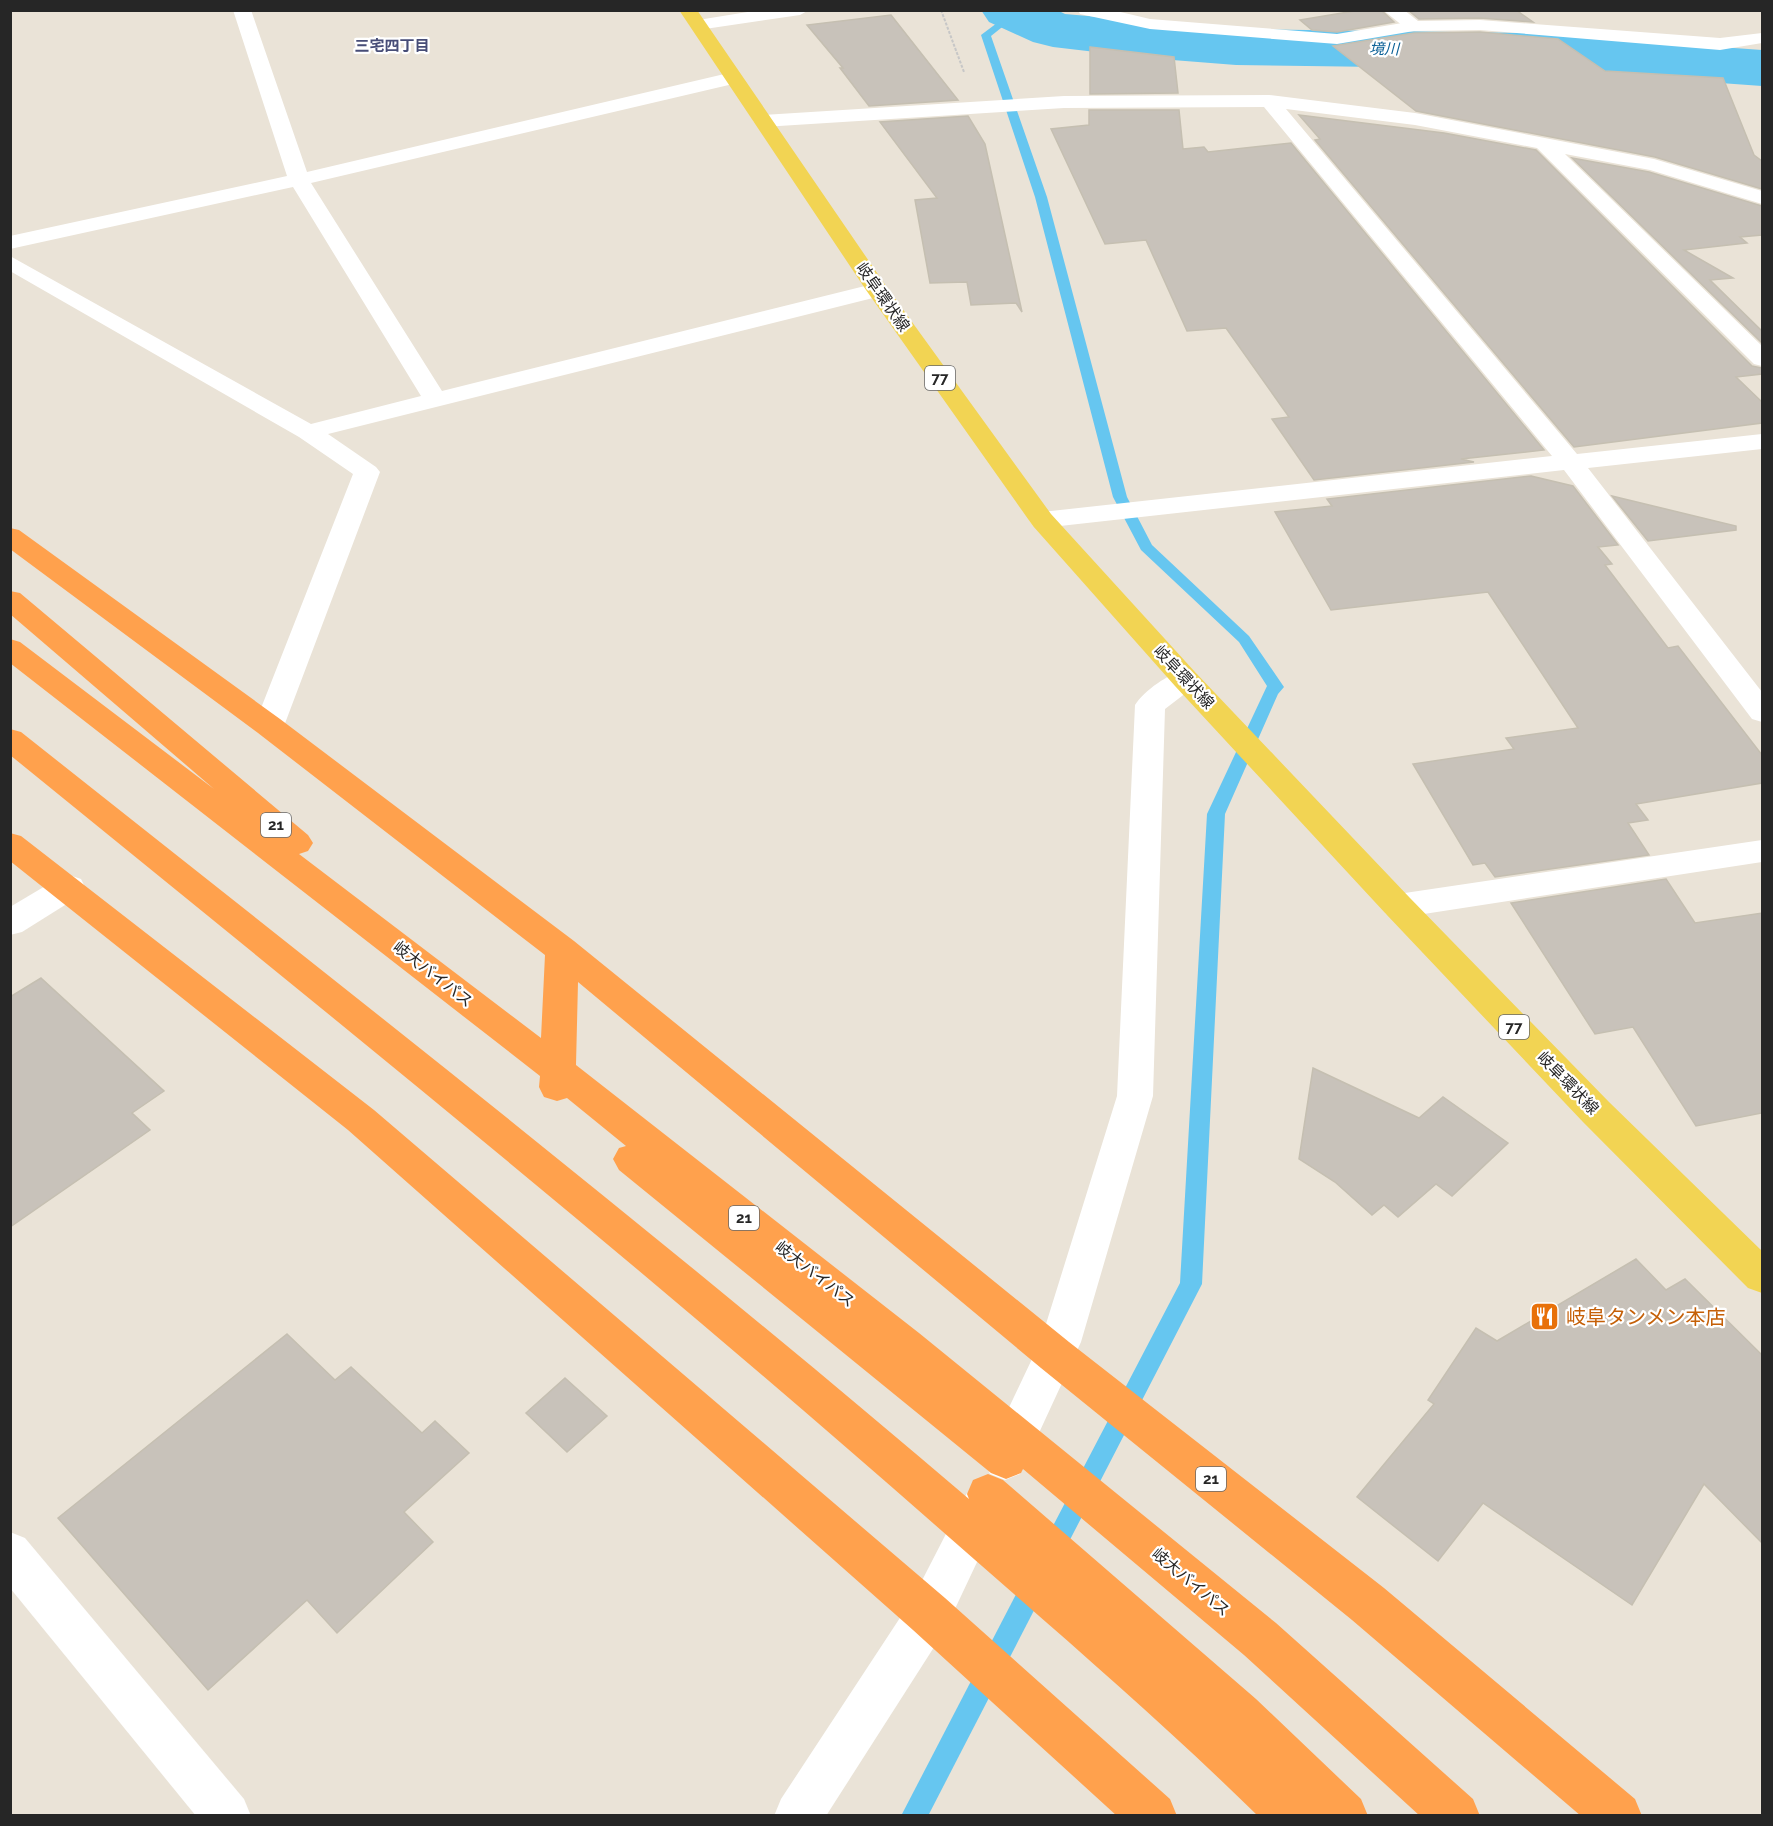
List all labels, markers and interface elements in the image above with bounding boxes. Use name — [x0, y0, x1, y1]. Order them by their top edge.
district label: 三宅四丁目 — [354, 37, 430, 55]
water label: 境川 — [1369, 40, 1401, 58]
street label: 岐阜環状線 — [852, 259, 914, 335]
road number: 77 — [925, 366, 955, 390]
street label: 岐阜環状線 — [1150, 641, 1218, 713]
road number: 21 — [261, 813, 291, 837]
street label: 岐大バイパス — [389, 937, 477, 1011]
road number: 77 — [1499, 1015, 1529, 1039]
street label: 岐阜環状線 — [1533, 1048, 1603, 1118]
road number: 21 — [729, 1206, 759, 1230]
street label: 岐大バイパス — [771, 1237, 859, 1311]
restaurant icon: 岐阜タンメン本店 — [1529, 1301, 1561, 1333]
place label: 岐阜タンメン本店 — [1566, 1305, 1725, 1329]
road number: 21 — [1196, 1467, 1226, 1491]
street label: 岐大バイパス — [1148, 1544, 1234, 1620]

